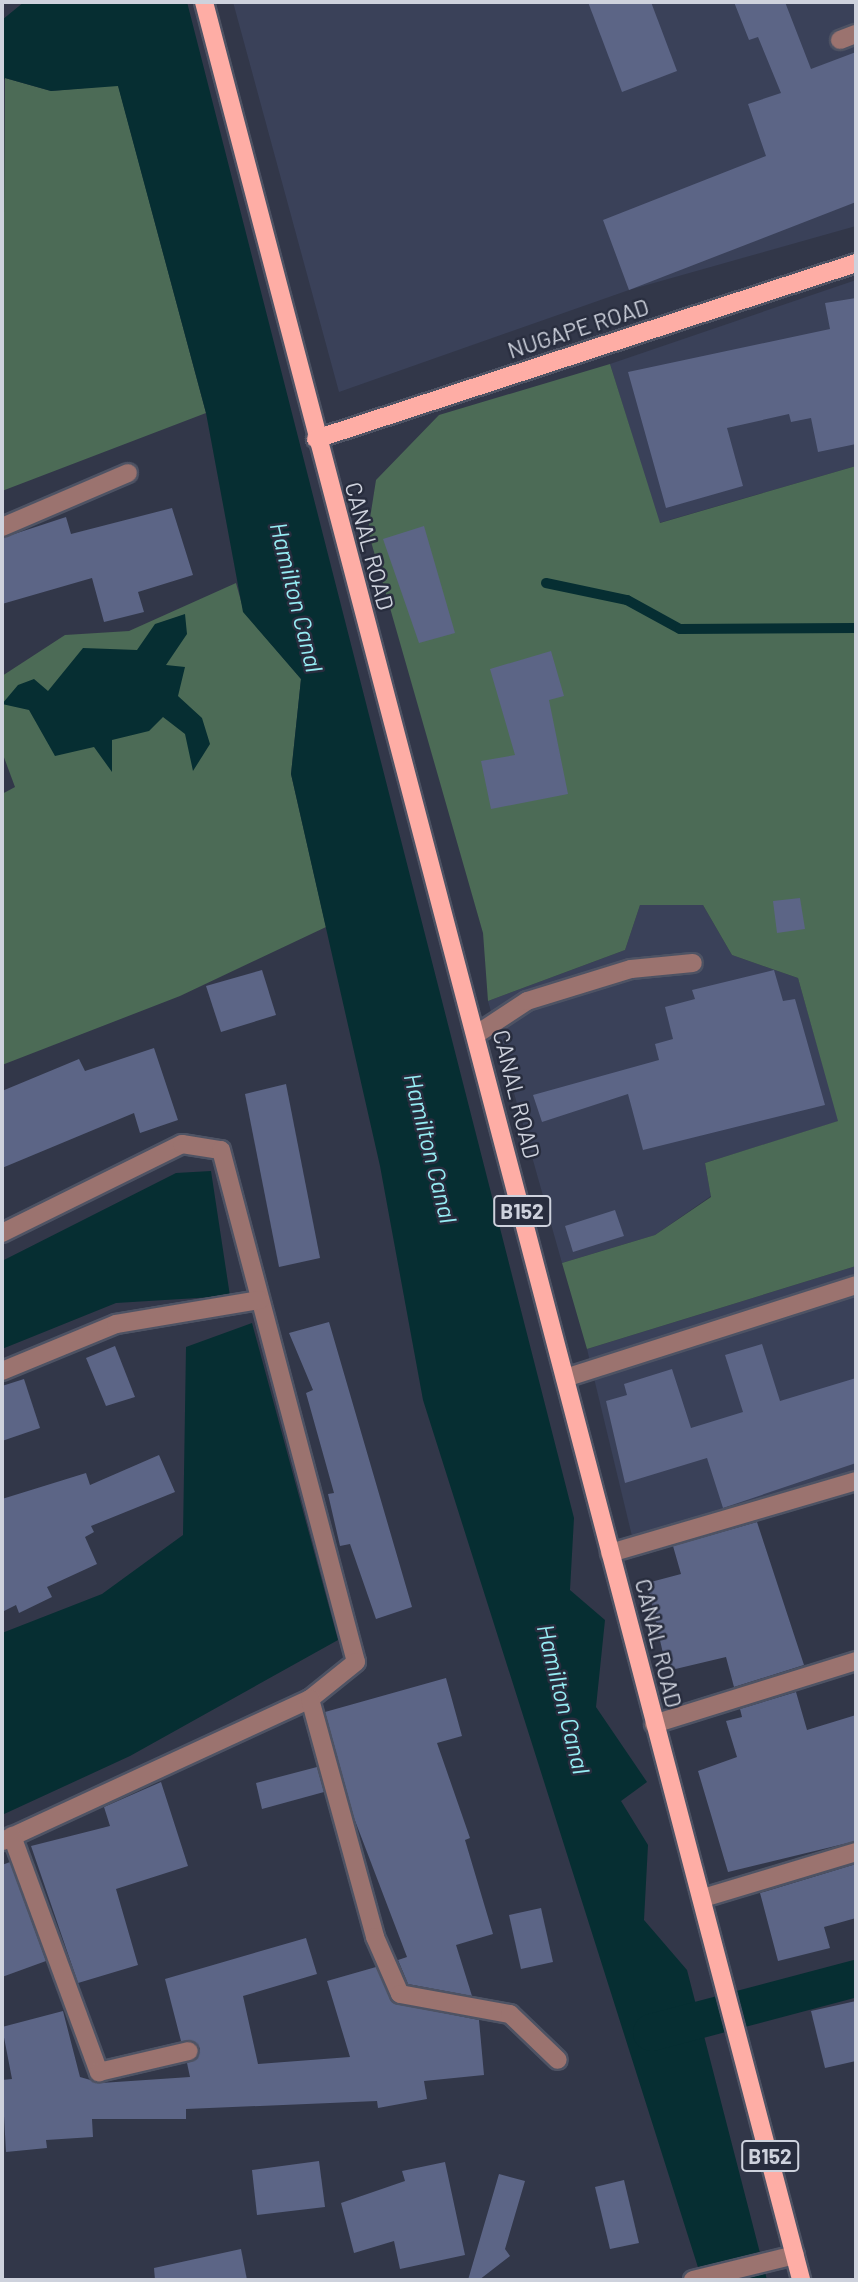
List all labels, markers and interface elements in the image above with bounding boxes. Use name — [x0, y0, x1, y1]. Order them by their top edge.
street label: NUGAPE ROAD — [504, 292, 652, 364]
street label: CANAL ROAD — [340, 479, 400, 613]
water label: Hamilton Canal — [264, 519, 330, 675]
street label: CANAL ROAD — [488, 1027, 546, 1161]
water label: Hamilton Canal — [398, 1070, 464, 1226]
road number: B152 — [492, 1194, 552, 1228]
street label: CANAL ROAD — [630, 1576, 688, 1710]
water label: Hamilton Canal — [531, 1621, 597, 1777]
road number: B152 — [740, 2138, 800, 2174]

